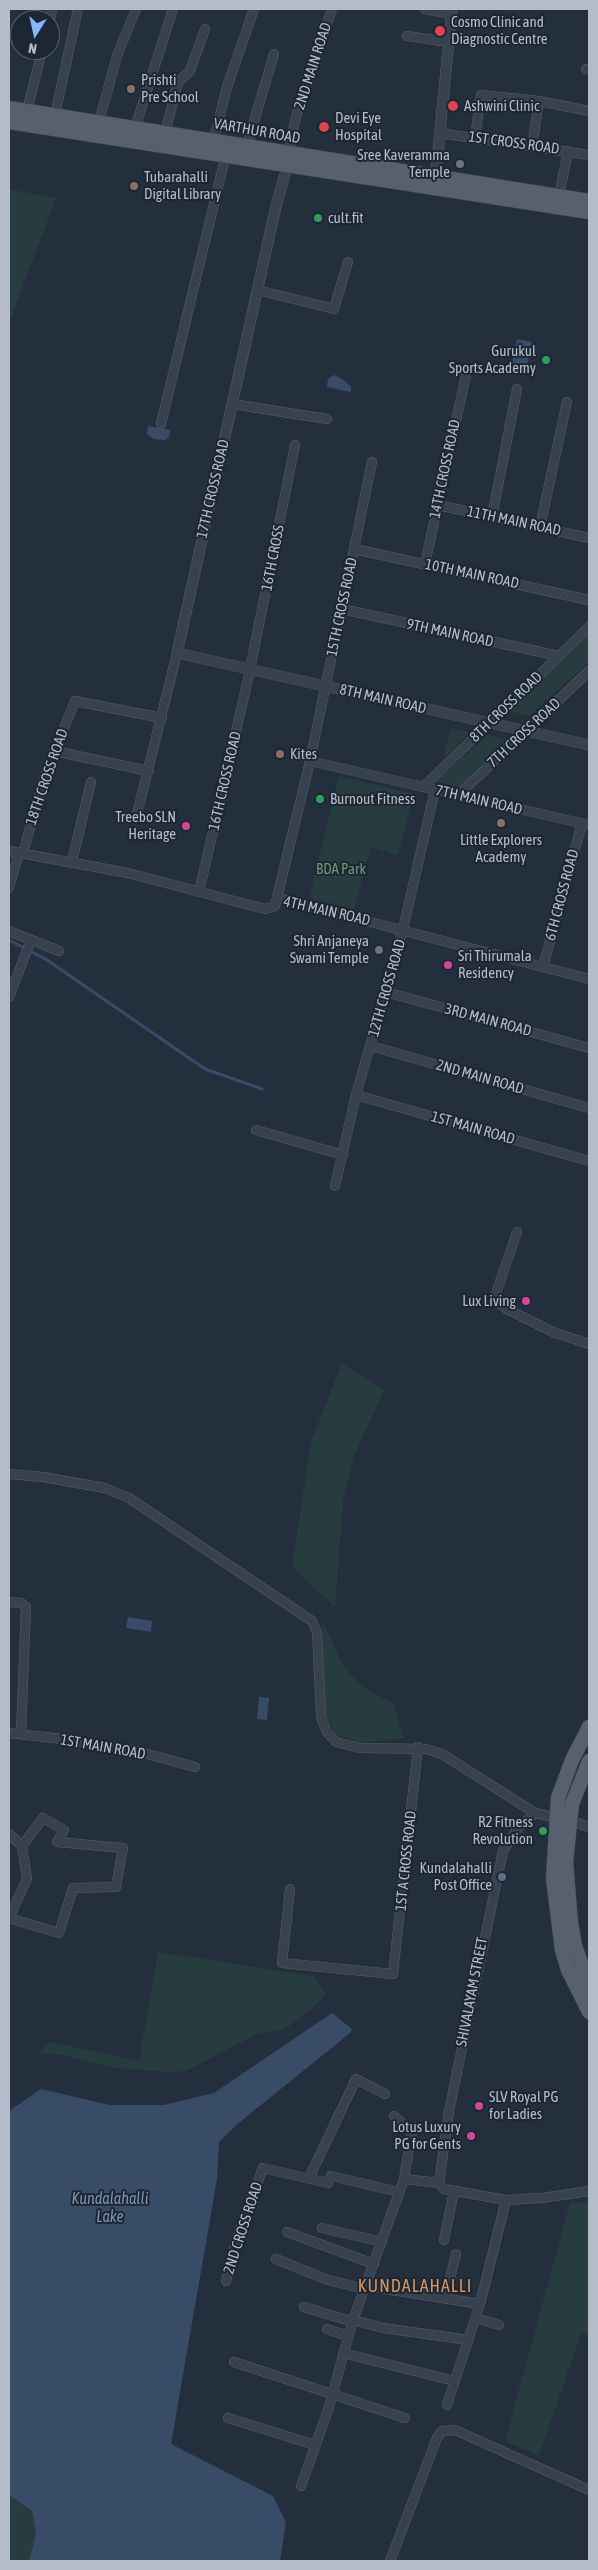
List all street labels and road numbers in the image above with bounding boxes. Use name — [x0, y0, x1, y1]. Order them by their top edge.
street label: 2ND MAIN ROAD — [290, 20, 336, 112]
street label: VARTHUR ROAD — [212, 115, 302, 147]
street label: 1ST CROSS ROAD — [468, 128, 560, 158]
street label: 14TH CROSS ROAD — [426, 418, 464, 520]
street label: 17TH CROSS ROAD — [193, 438, 233, 540]
street label: 11TH MAIN ROAD — [465, 502, 563, 540]
street label: 16TH CROSS — [258, 523, 288, 593]
street label: 10TH MAIN ROAD — [423, 555, 521, 593]
street label: 15TH CROSS ROAD — [323, 556, 361, 658]
street label: 9TH MAIN ROAD — [405, 615, 495, 651]
street label: 8TH CROSS ROAD — [466, 668, 546, 746]
street label: 8TH MAIN ROAD — [338, 680, 428, 718]
street label: 7TH CROSS ROAD — [484, 694, 564, 772]
street label: 18TH CROSS ROAD — [22, 726, 72, 828]
street label: 16TH CROSS ROAD — [205, 730, 245, 832]
street label: 7TH MAIN ROAD — [434, 781, 524, 819]
street label: 6TH CROSS ROAD — [541, 847, 583, 943]
street label: 4TH MAIN ROAD — [282, 892, 372, 930]
street label: 12TH CROSS ROAD — [364, 937, 410, 1039]
street label: 3RD MAIN ROAD — [443, 1000, 533, 1040]
street label: 2ND MAIN ROAD — [434, 1056, 526, 1098]
street label: 1ST MAIN ROAD — [429, 1107, 517, 1149]
street label: 1ST MAIN ROAD — [59, 1731, 147, 1763]
street label: 1ST A CROSS ROAD — [392, 1810, 420, 1912]
street label: SHIVALAYAM STREET — [453, 1936, 491, 2048]
street label: 2ND CROSS ROAD — [220, 2180, 266, 2276]

